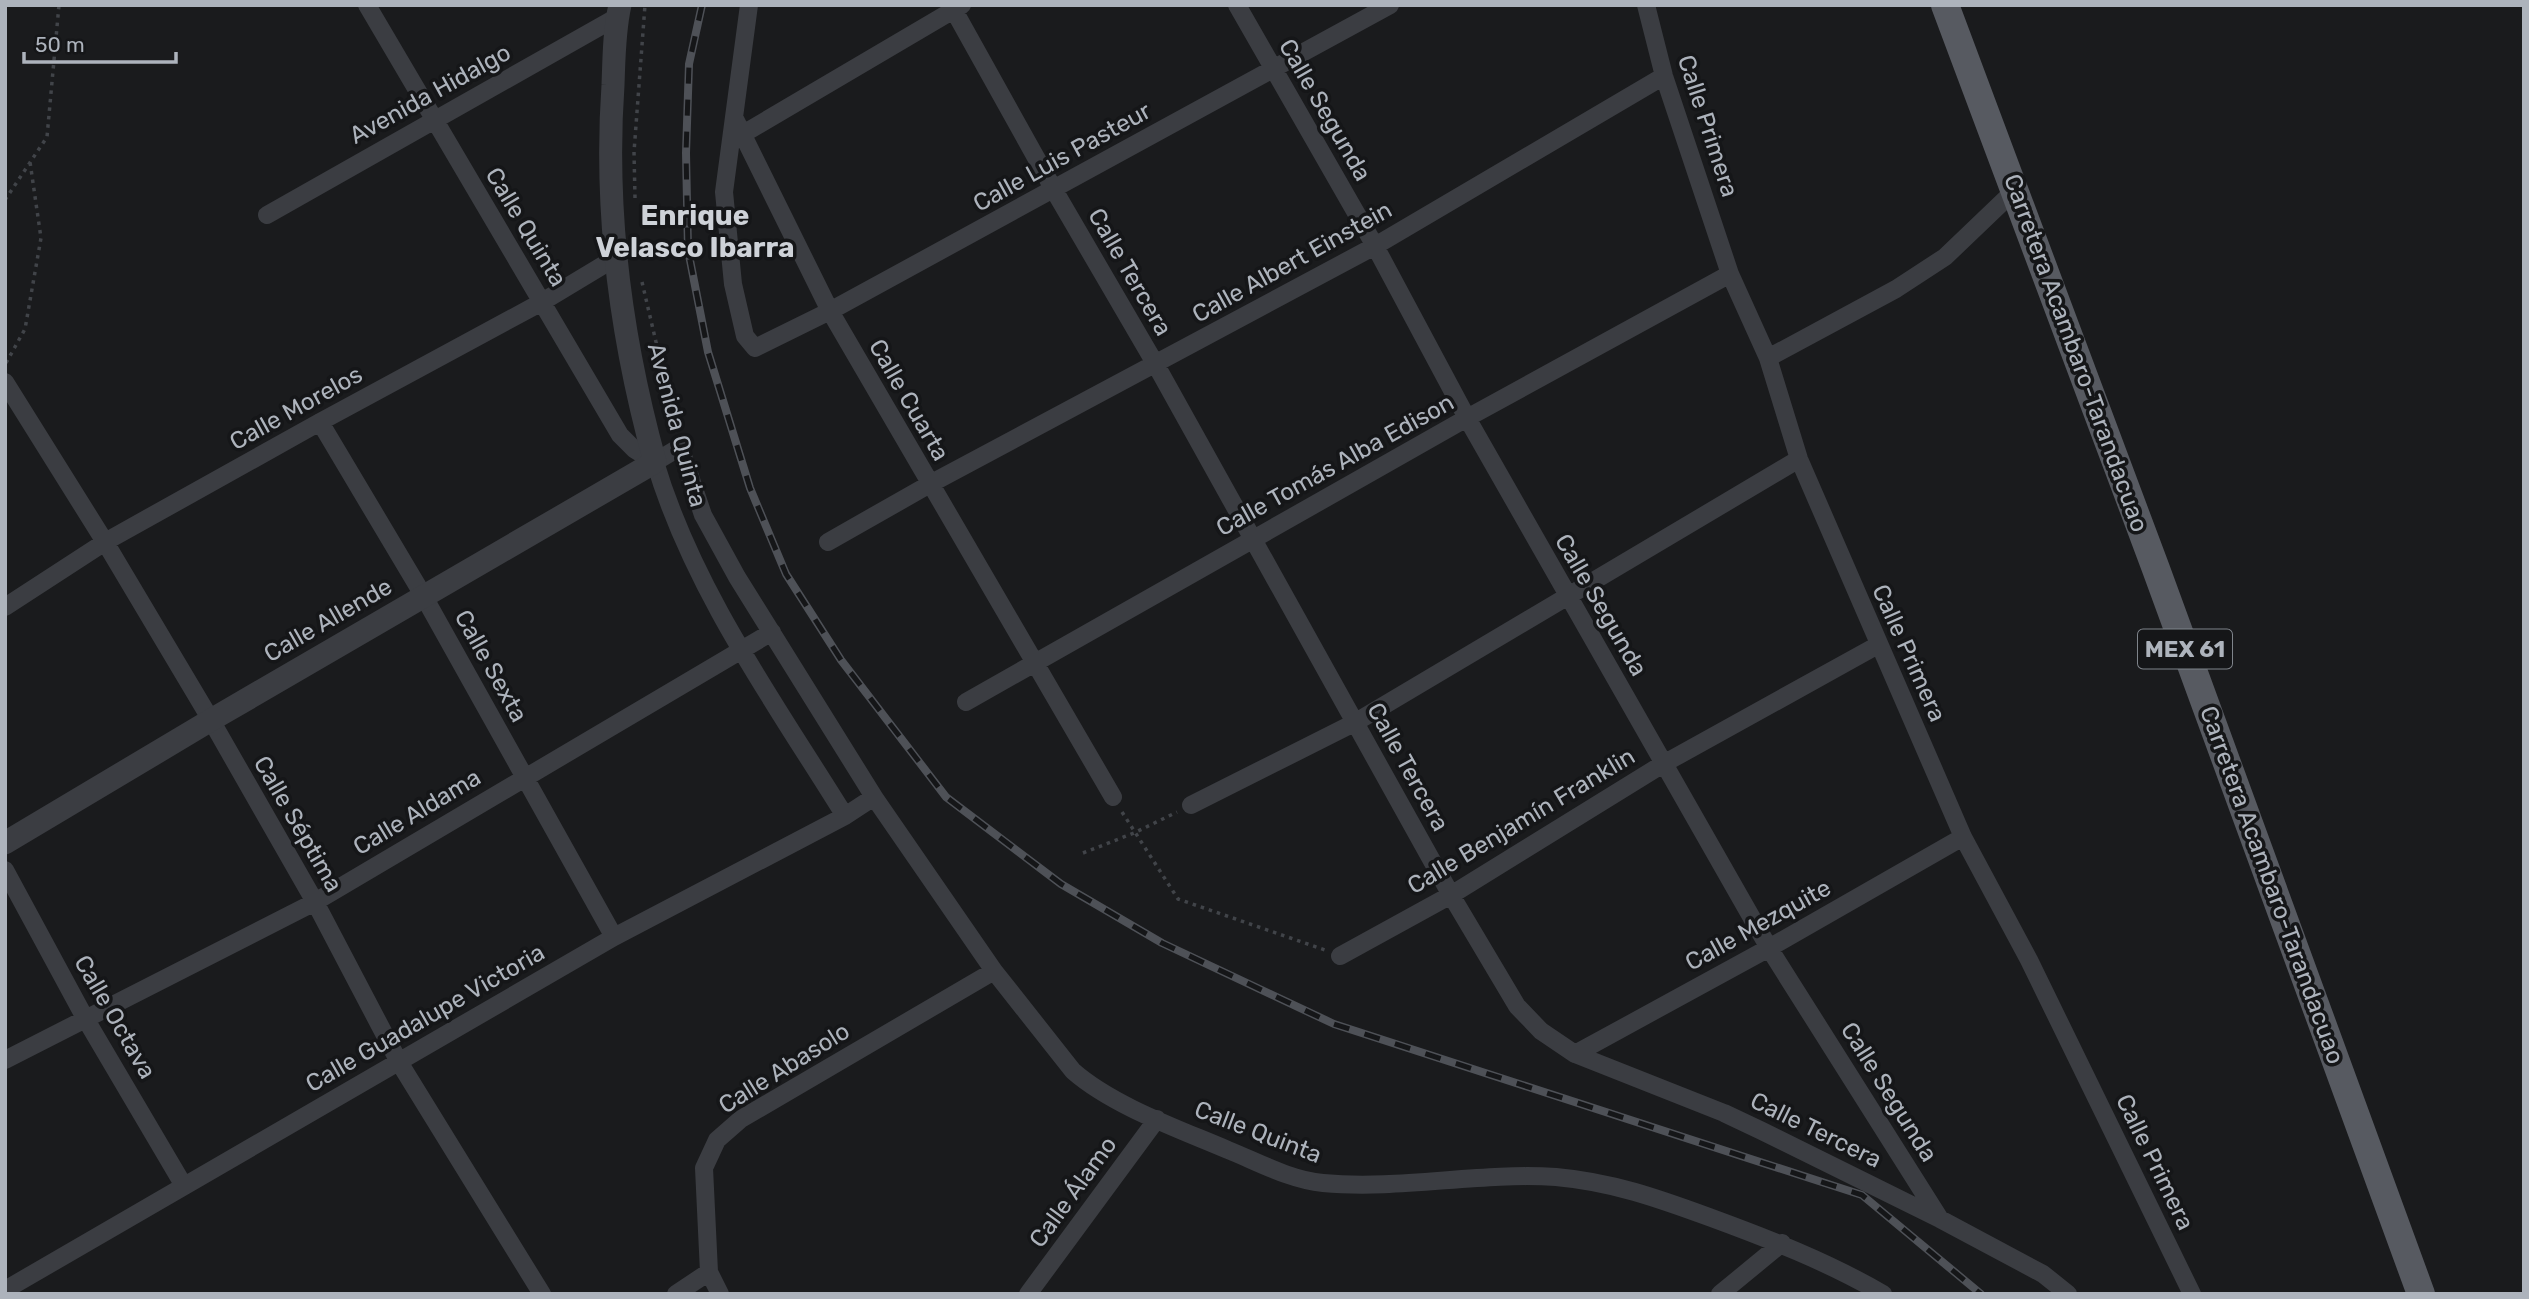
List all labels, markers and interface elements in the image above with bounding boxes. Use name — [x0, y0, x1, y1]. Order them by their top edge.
scale bar — [24, 21, 177, 65]
text: 50 m — [35, 32, 85, 57]
street label: Calle Segunda — [1273, 34, 1377, 186]
street label: Avenida Hidalgo — [345, 38, 515, 150]
street label: Calle Primera — [1672, 52, 1744, 200]
street label: Calle Luis Pasteur — [968, 97, 1156, 217]
street label: Calle Quinta — [480, 162, 572, 292]
street label: Carretera Acambaro-Tarandacuao — [1998, 170, 2154, 536]
street label: Calle Albert Einstein — [1187, 195, 1397, 329]
district label: Enrique Velasco Ibarra — [595, 199, 795, 264]
street label: Calle Tercera — [1082, 203, 1178, 341]
street label: Calle Cuarta — [863, 334, 955, 466]
street label: Avenida Quinta — [642, 340, 712, 510]
street label: Calle Morelos — [225, 360, 367, 456]
street label: Calle Tomás Alba Edison — [1211, 388, 1459, 542]
street label: Calle Segunda — [1549, 529, 1653, 681]
street label: Calle Allende — [259, 572, 397, 668]
street label: Calle Primera — [1866, 580, 1952, 726]
street label: Calle Sexta — [449, 605, 533, 727]
road number: MEX 61 — [2138, 629, 2232, 668]
street label: Calle Tercera — [1361, 698, 1455, 836]
street label: Carretera Acambaro-Tarandacuao — [2194, 702, 2350, 1068]
street label: Calle Benjamín Franklin — [1402, 742, 1640, 900]
street label: Calle Séptima — [248, 751, 348, 897]
street label: Calle Aldama — [348, 763, 486, 861]
street label: Calle Mezquite — [1680, 873, 1836, 977]
street label: Calle Guadalupe Victoria — [301, 938, 549, 1098]
street label: Calle Octava — [68, 950, 162, 1084]
street label: Calle Abasolo — [713, 1017, 855, 1119]
street label: Calle Segunda — [1835, 1017, 1943, 1167]
street label: Calle Tercera — [1746, 1086, 1886, 1174]
street label: Calle Primera — [2110, 1090, 2200, 1234]
street label: Calle Quinta — [1191, 1095, 1325, 1169]
street label: Calle Álamo — [1024, 1131, 1122, 1253]

